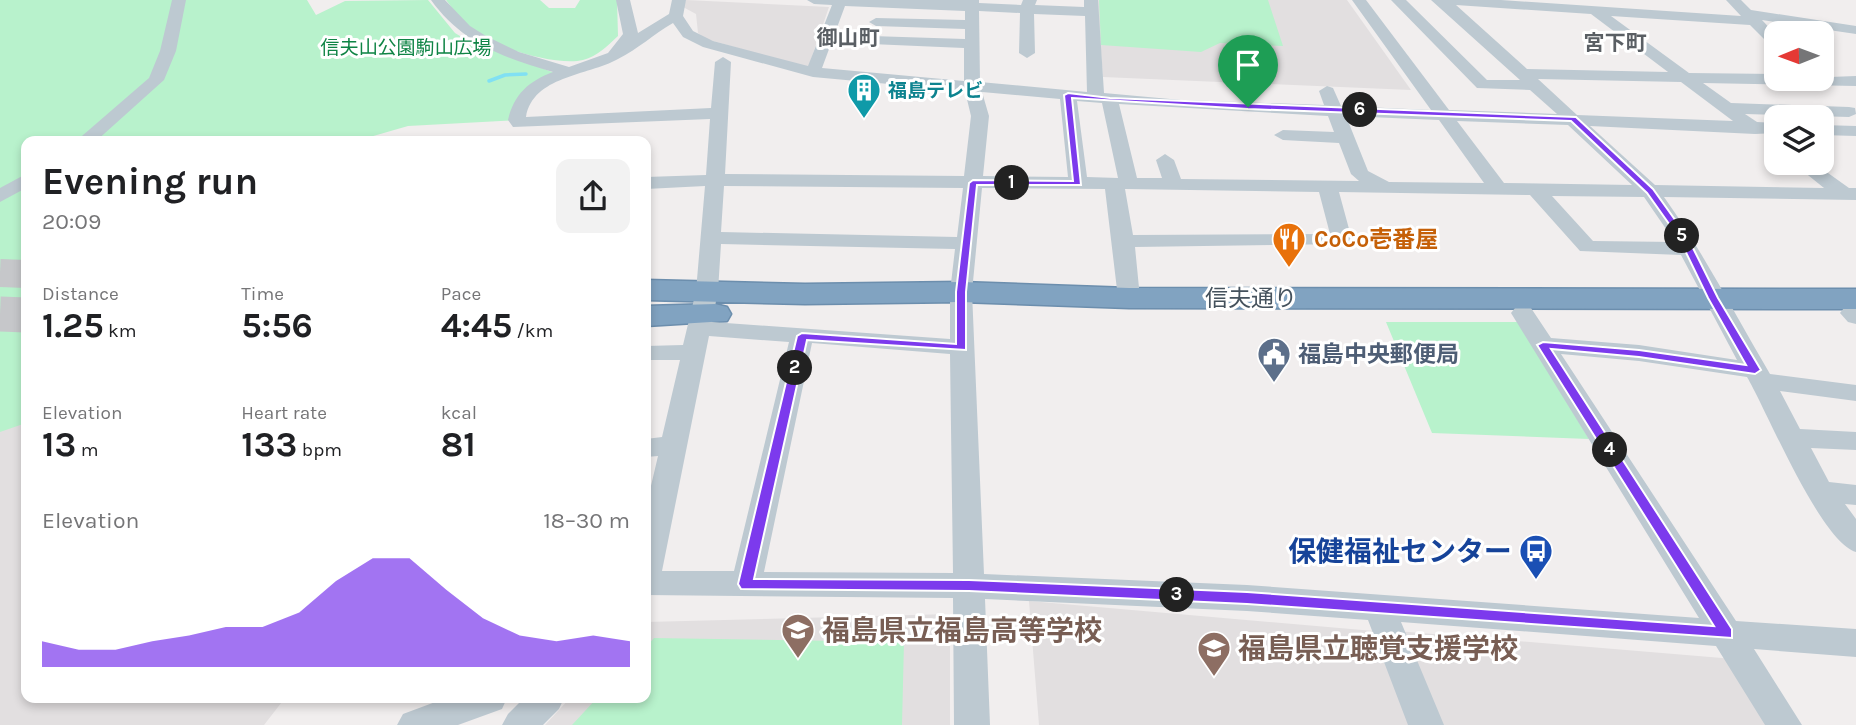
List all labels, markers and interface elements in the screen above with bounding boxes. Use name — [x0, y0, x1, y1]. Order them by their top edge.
north arrow — [1764, 21, 1834, 91]
map controls — [1764, 21, 1834, 175]
district label: 御山町 — [817, 26, 880, 50]
district label: 宮下町 — [1584, 31, 1647, 55]
pin — [1218, 35, 1278, 107]
park label: 信夫山公園駒山広場 — [320, 37, 492, 59]
icon: arrive — [1229, 46, 1267, 84]
building icon: 福島テレビ — [845, 71, 883, 120]
place label: 福島テレビ — [888, 80, 983, 102]
pin: 6 — [1342, 92, 1378, 128]
text: 6 — [1354, 98, 1365, 120]
button: layers — [1764, 105, 1834, 175]
text: Evening run — [42, 159, 258, 204]
button: share — [556, 159, 630, 233]
pin: 1 — [995, 166, 1030, 200]
text: 1 — [1008, 171, 1015, 193]
text: 20:09 — [42, 208, 101, 235]
pin: 5 — [1664, 218, 1700, 254]
restaurant icon: CoCo壱番屋 — [1270, 220, 1308, 269]
text: 5 — [1676, 224, 1687, 246]
place label: CoCo壱番屋 — [1314, 226, 1438, 253]
text: Distance — [42, 283, 119, 305]
text: Time — [241, 283, 284, 305]
text: Pace — [441, 283, 481, 305]
street label: 信夫通り — [1205, 285, 1297, 312]
text: 1.25 — [42, 305, 104, 346]
text: 5:56 — [241, 305, 313, 346]
text: 4:45 — [441, 305, 512, 346]
text: km — [104, 320, 137, 342]
text: /km — [512, 320, 553, 342]
public building icon: 福島中央郵便局 — [1255, 335, 1293, 384]
place label: 福島中央郵便局 — [1298, 341, 1459, 368]
pin: 2 — [778, 350, 812, 386]
text: 2 — [789, 356, 800, 378]
text: Elevation — [42, 402, 122, 424]
text: Heart rate — [241, 402, 327, 424]
text: kcal — [441, 402, 477, 424]
text: 13 — [42, 424, 76, 465]
text: 133 — [241, 424, 297, 465]
text: 81 — [441, 424, 476, 465]
pin: 4 — [1592, 433, 1628, 468]
text: 4 — [1604, 438, 1615, 460]
text: m — [76, 439, 99, 461]
text: bpm — [297, 439, 342, 461]
text: Elevation — [42, 507, 139, 534]
text: 18–30 m — [543, 507, 630, 534]
bus stop icon: 保健福祉センター — [1517, 532, 1555, 581]
place label: 保健福祉センター — [1288, 535, 1512, 568]
pin: 3 — [1160, 578, 1194, 612]
text: 3 — [1171, 583, 1182, 605]
school or university icon: 福島県立福島高等学校 — [779, 611, 817, 660]
place label: 福島県立福島高等学校 — [822, 614, 1102, 647]
school or university icon: 福島県立聴覚支援学校 — [1195, 629, 1233, 678]
place label: 福島県立聴覚支援学校 — [1238, 632, 1518, 665]

